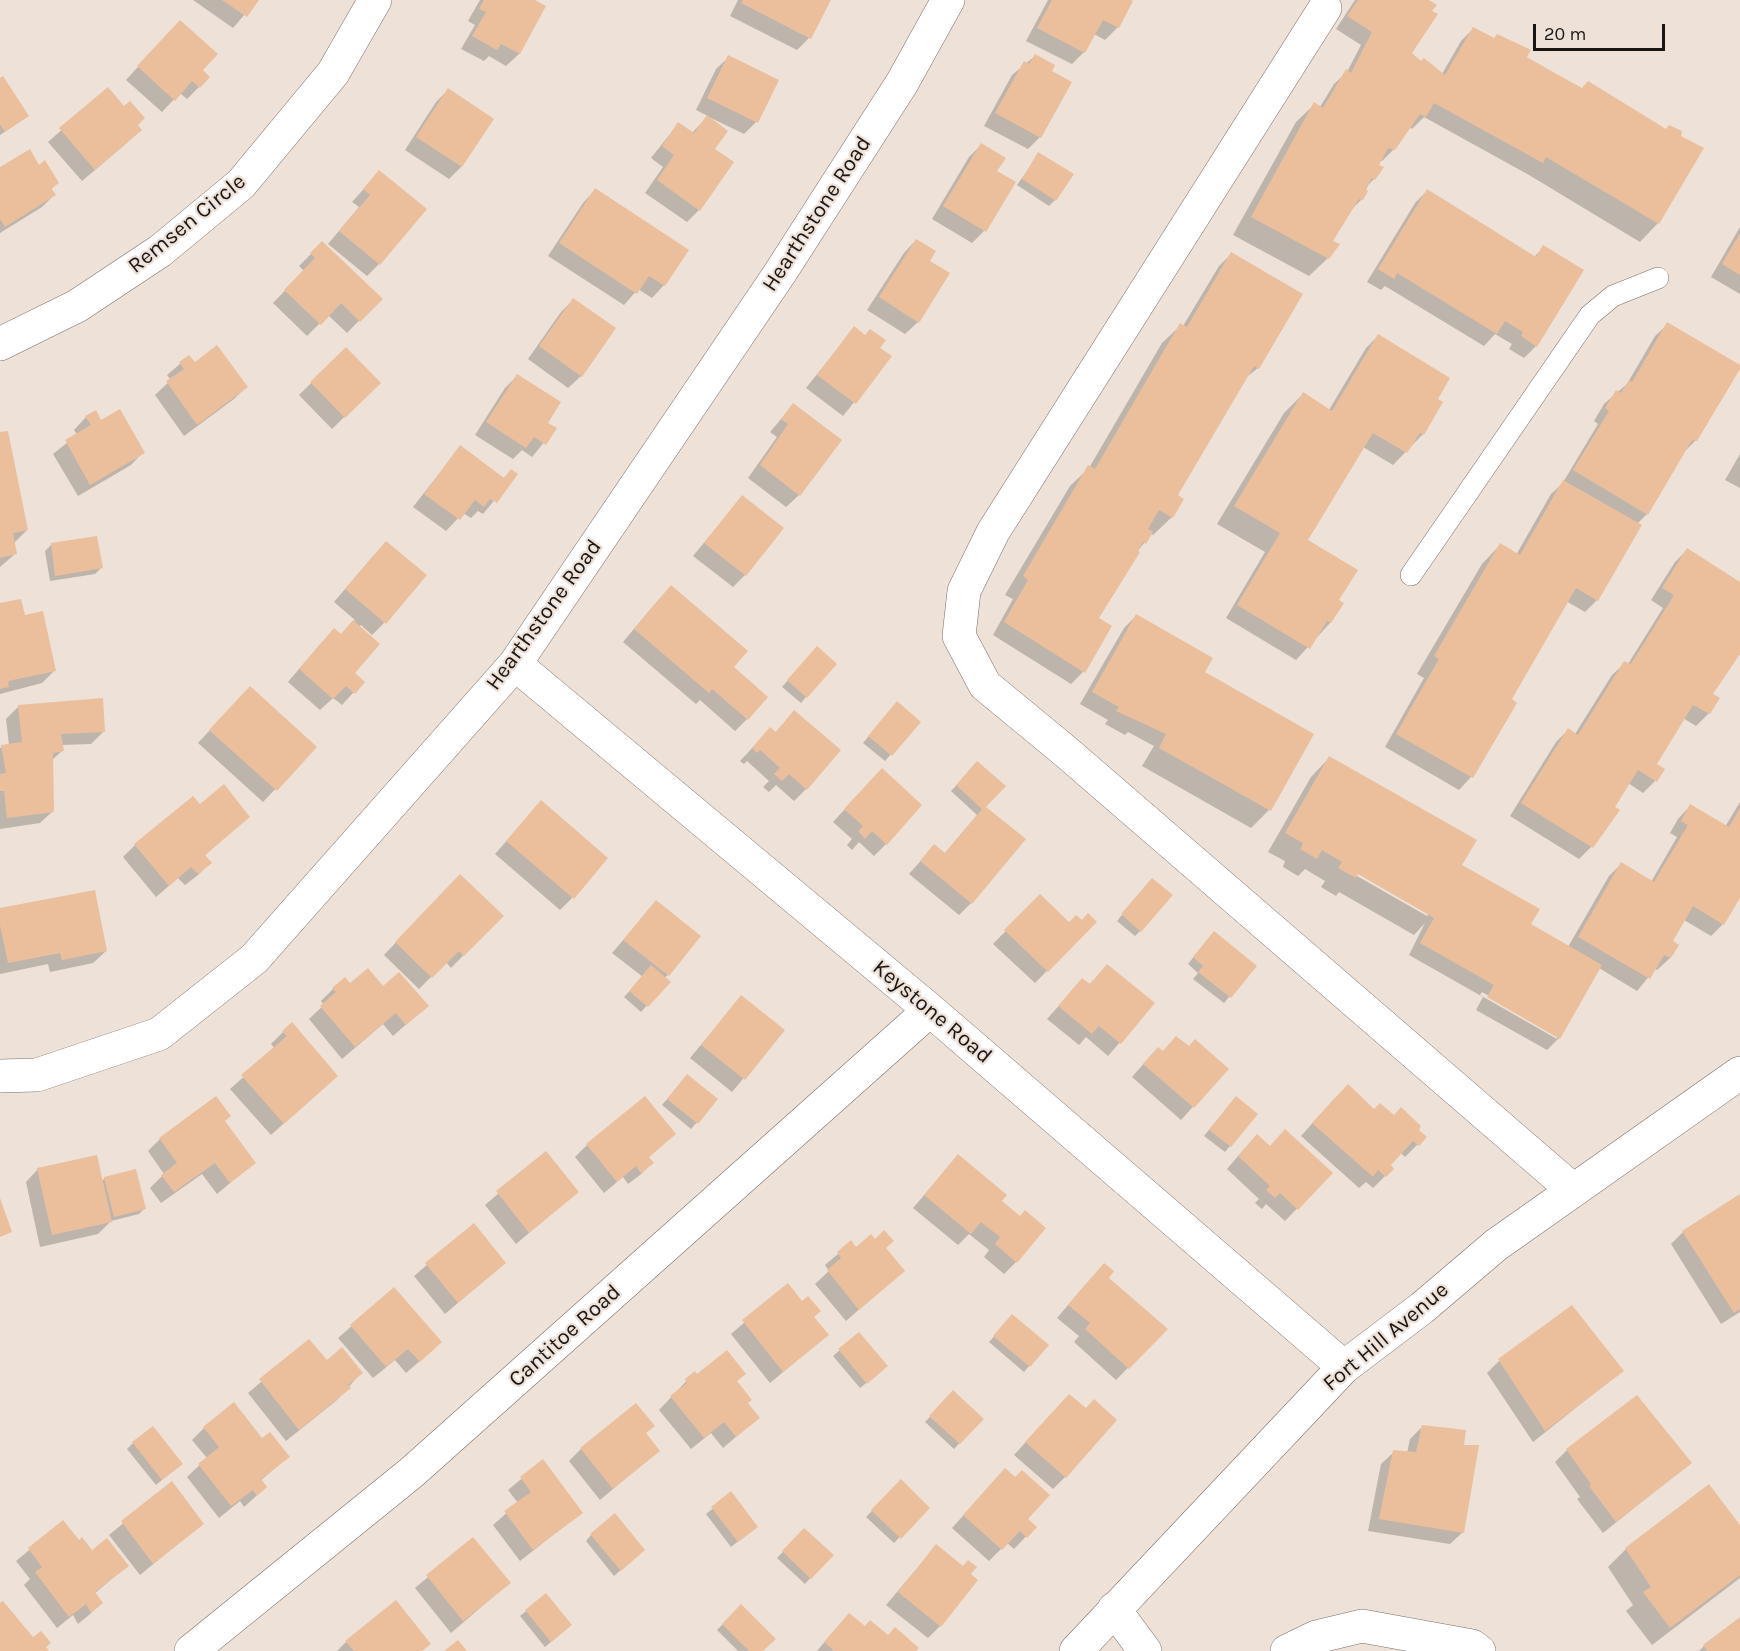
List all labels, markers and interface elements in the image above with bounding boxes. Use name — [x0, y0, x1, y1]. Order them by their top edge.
scale bar — [1536, 12, 1668, 50]
text: 20 m — [1544, 23, 1586, 45]
street label: Hearthstone Road — [757, 131, 877, 297]
street label: Remsen Circle — [123, 169, 251, 279]
street label: Hearthstone Road — [480, 534, 608, 696]
street label: Keystone Road — [867, 955, 997, 1069]
street label: Fort Hill Avenue — [1318, 1277, 1454, 1397]
street label: Cantitoe Road — [504, 1279, 626, 1393]

